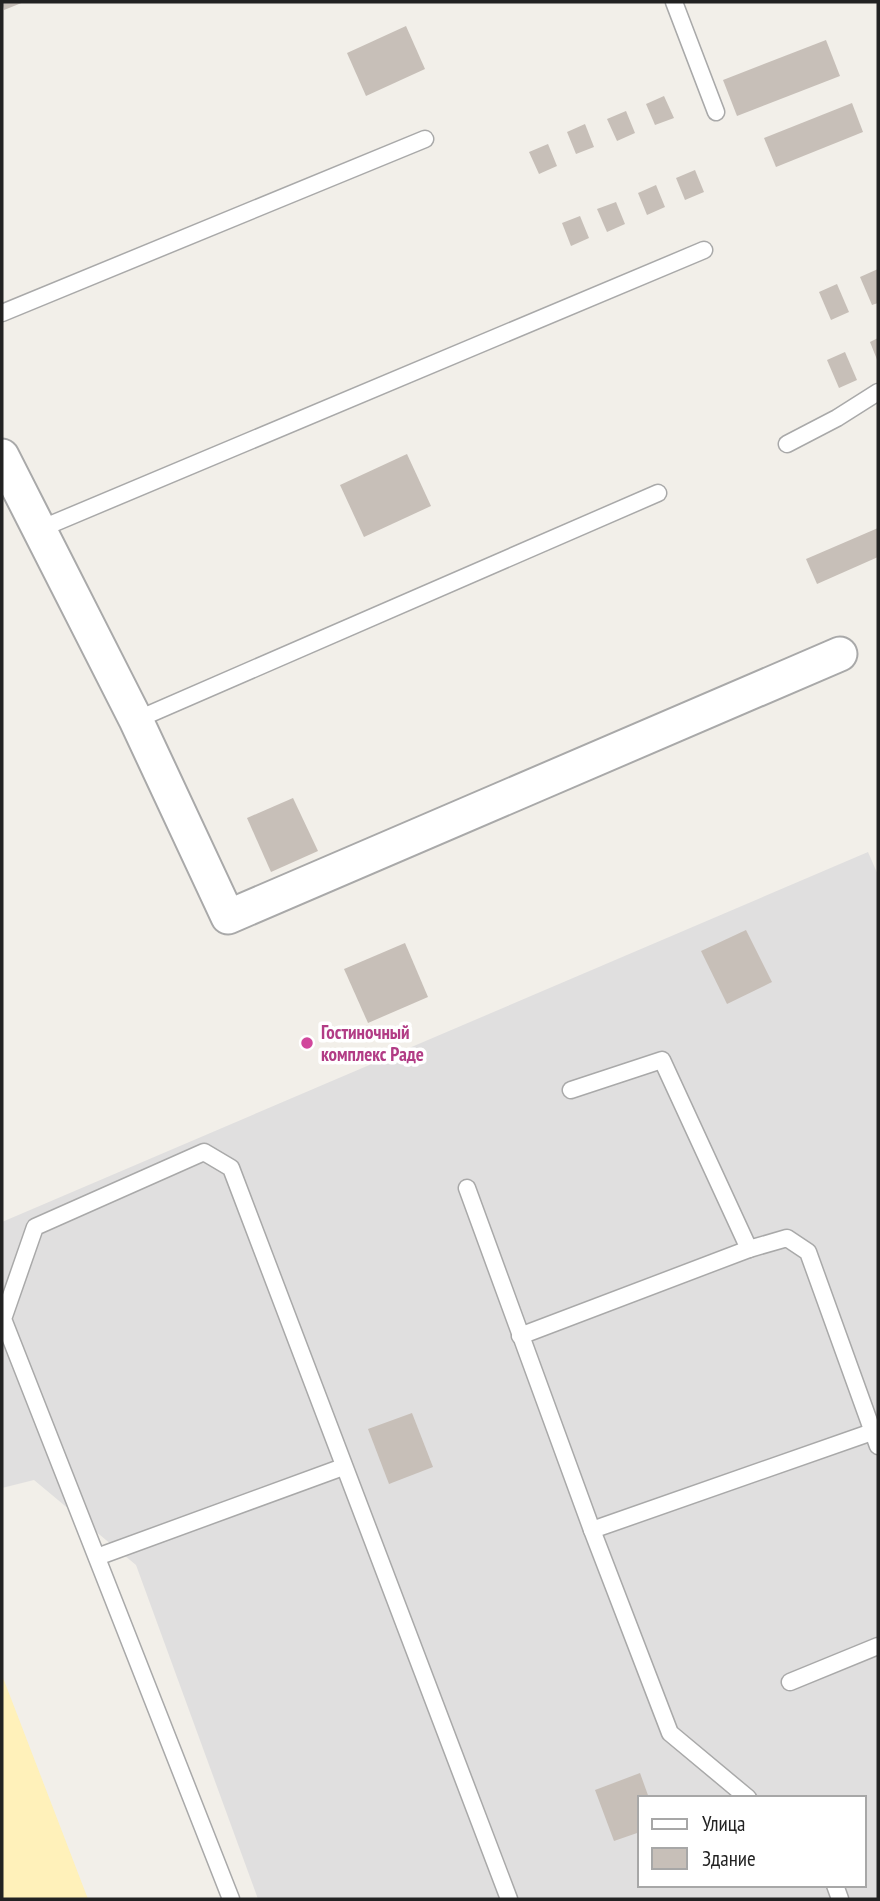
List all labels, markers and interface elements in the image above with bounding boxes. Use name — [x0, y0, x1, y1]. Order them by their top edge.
place label: Гостиночный комплекс Раде — [321, 1020, 424, 1066]
marker: Гостиночный комплекс Раде — [299, 1035, 315, 1051]
legend — [638, 1796, 866, 1887]
text: Улица — [702, 1810, 745, 1837]
text: Здание — [702, 1845, 756, 1872]

